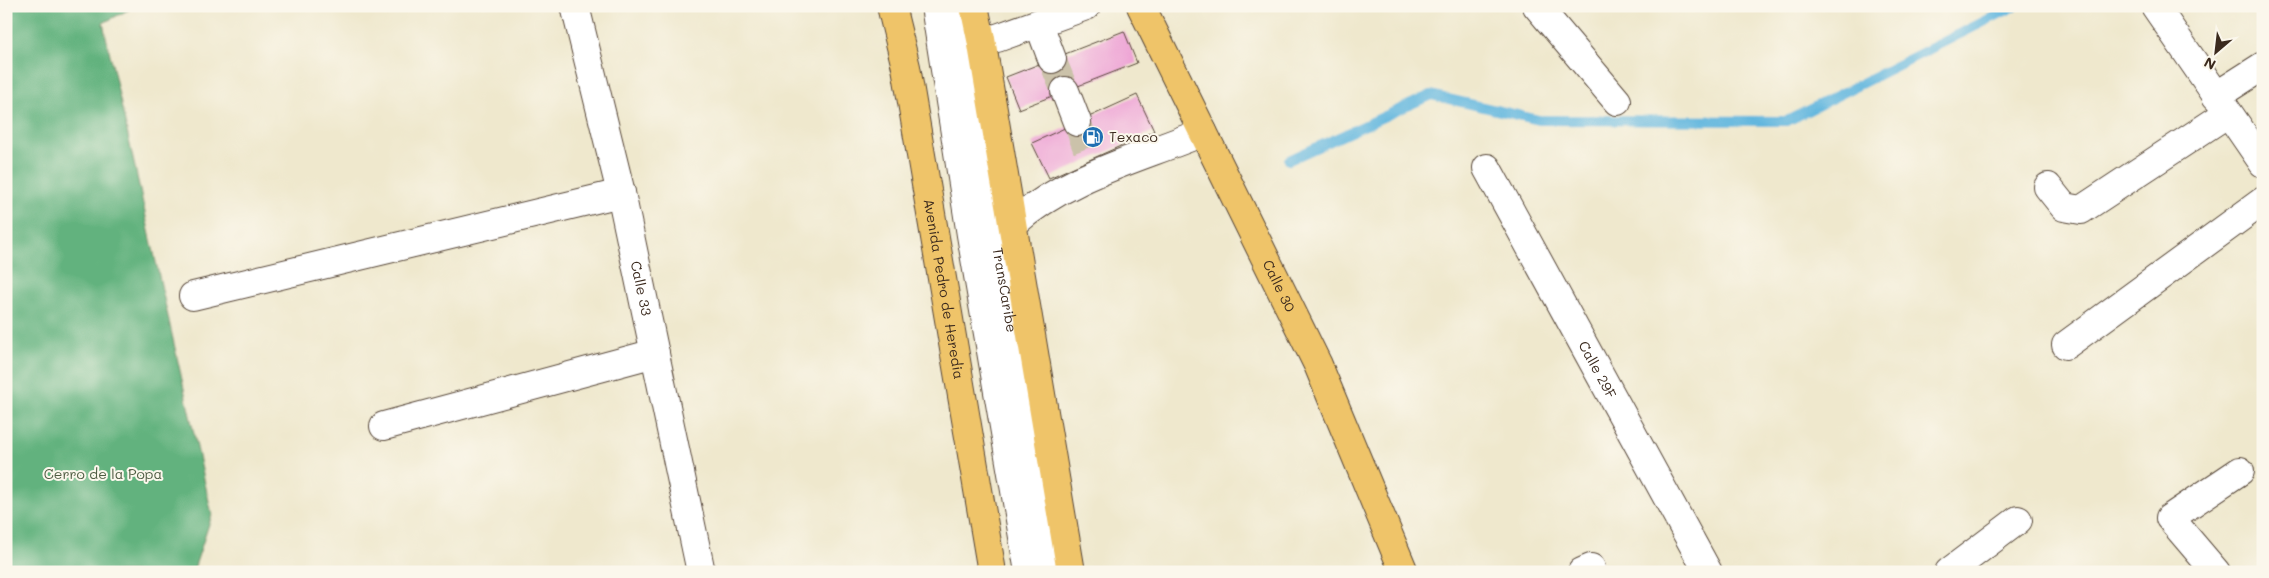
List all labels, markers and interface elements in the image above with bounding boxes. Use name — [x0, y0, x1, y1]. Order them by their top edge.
north arrow — [2192, 28, 2242, 78]
text: N — [2201, 53, 2219, 75]
fuel station icon: Texaco — [1081, 125, 1105, 149]
place label: Texaco — [1109, 127, 1158, 146]
street label: Avenida Pedro de Heredia — [920, 197, 969, 381]
street label: TransCaribe — [989, 246, 1022, 334]
street label: Calle 30 — [1259, 256, 1300, 315]
street label: Calle 33 — [627, 259, 657, 317]
street label: Calle 29F — [1574, 337, 1621, 402]
park label: Cerro de la Popa — [44, 464, 162, 483]

